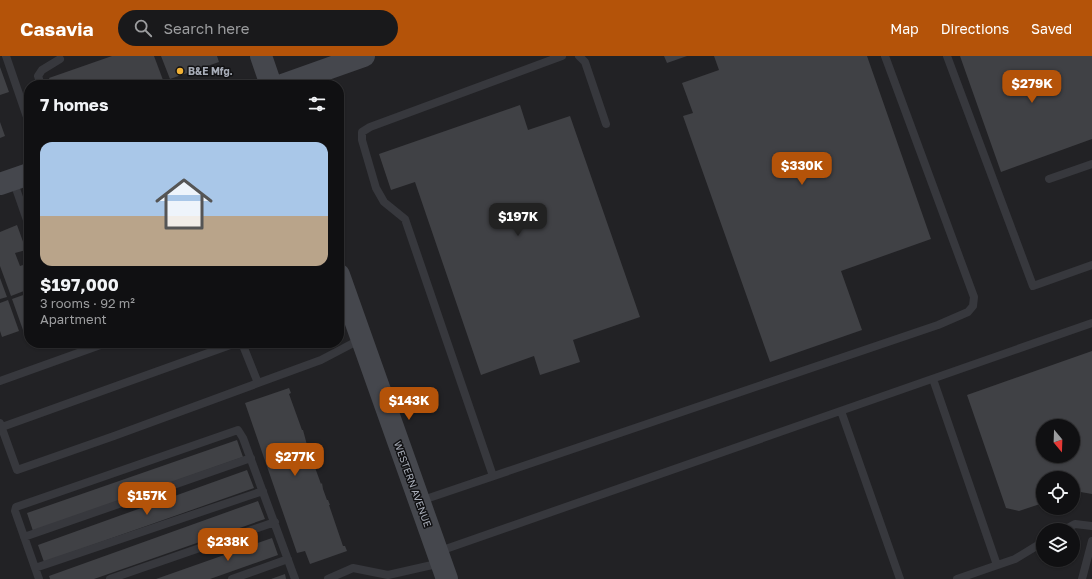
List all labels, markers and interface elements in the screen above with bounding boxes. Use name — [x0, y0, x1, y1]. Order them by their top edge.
search box — [118, 10, 398, 46]
text: Casavia — [20, 17, 94, 40]
icon: search — [132, 17, 154, 39]
text: Search here — [164, 19, 249, 37]
text: Map — [890, 20, 919, 37]
text: Directions — [941, 20, 1009, 37]
text: Saved — [1031, 20, 1072, 37]
place label: B&E Mfg. — [188, 65, 233, 77]
marker: B&E Mfg. — [175, 66, 185, 76]
pin: $279K — [1004, 70, 1060, 104]
text: $279K — [1011, 75, 1053, 91]
icon: filters — [306, 93, 328, 115]
text: 7 homes — [40, 94, 108, 115]
pin: $330K — [774, 152, 830, 186]
text: $330K — [781, 157, 823, 173]
icon: home — [148, 168, 220, 240]
pin: $197K — [490, 203, 546, 237]
text: $197K — [498, 208, 538, 224]
text: $197,000 — [40, 274, 119, 295]
text: 3 rooms · 92 m² — [40, 295, 135, 311]
text: Apartment — [40, 311, 107, 327]
pin: $143K — [381, 387, 437, 421]
text: $143K — [389, 392, 429, 408]
north arrow — [1036, 419, 1080, 463]
map controls — [1036, 419, 1080, 567]
street label: WESTERN AVENUE — [392, 439, 434, 529]
pin: $277K — [267, 443, 323, 477]
text: $277K — [275, 448, 315, 464]
button: locate — [1036, 471, 1080, 515]
pin: $157K — [119, 482, 175, 516]
text: $157K — [127, 487, 167, 503]
button: layers — [1036, 523, 1080, 567]
pin: $238K — [200, 528, 256, 562]
text: $238K — [207, 533, 249, 549]

